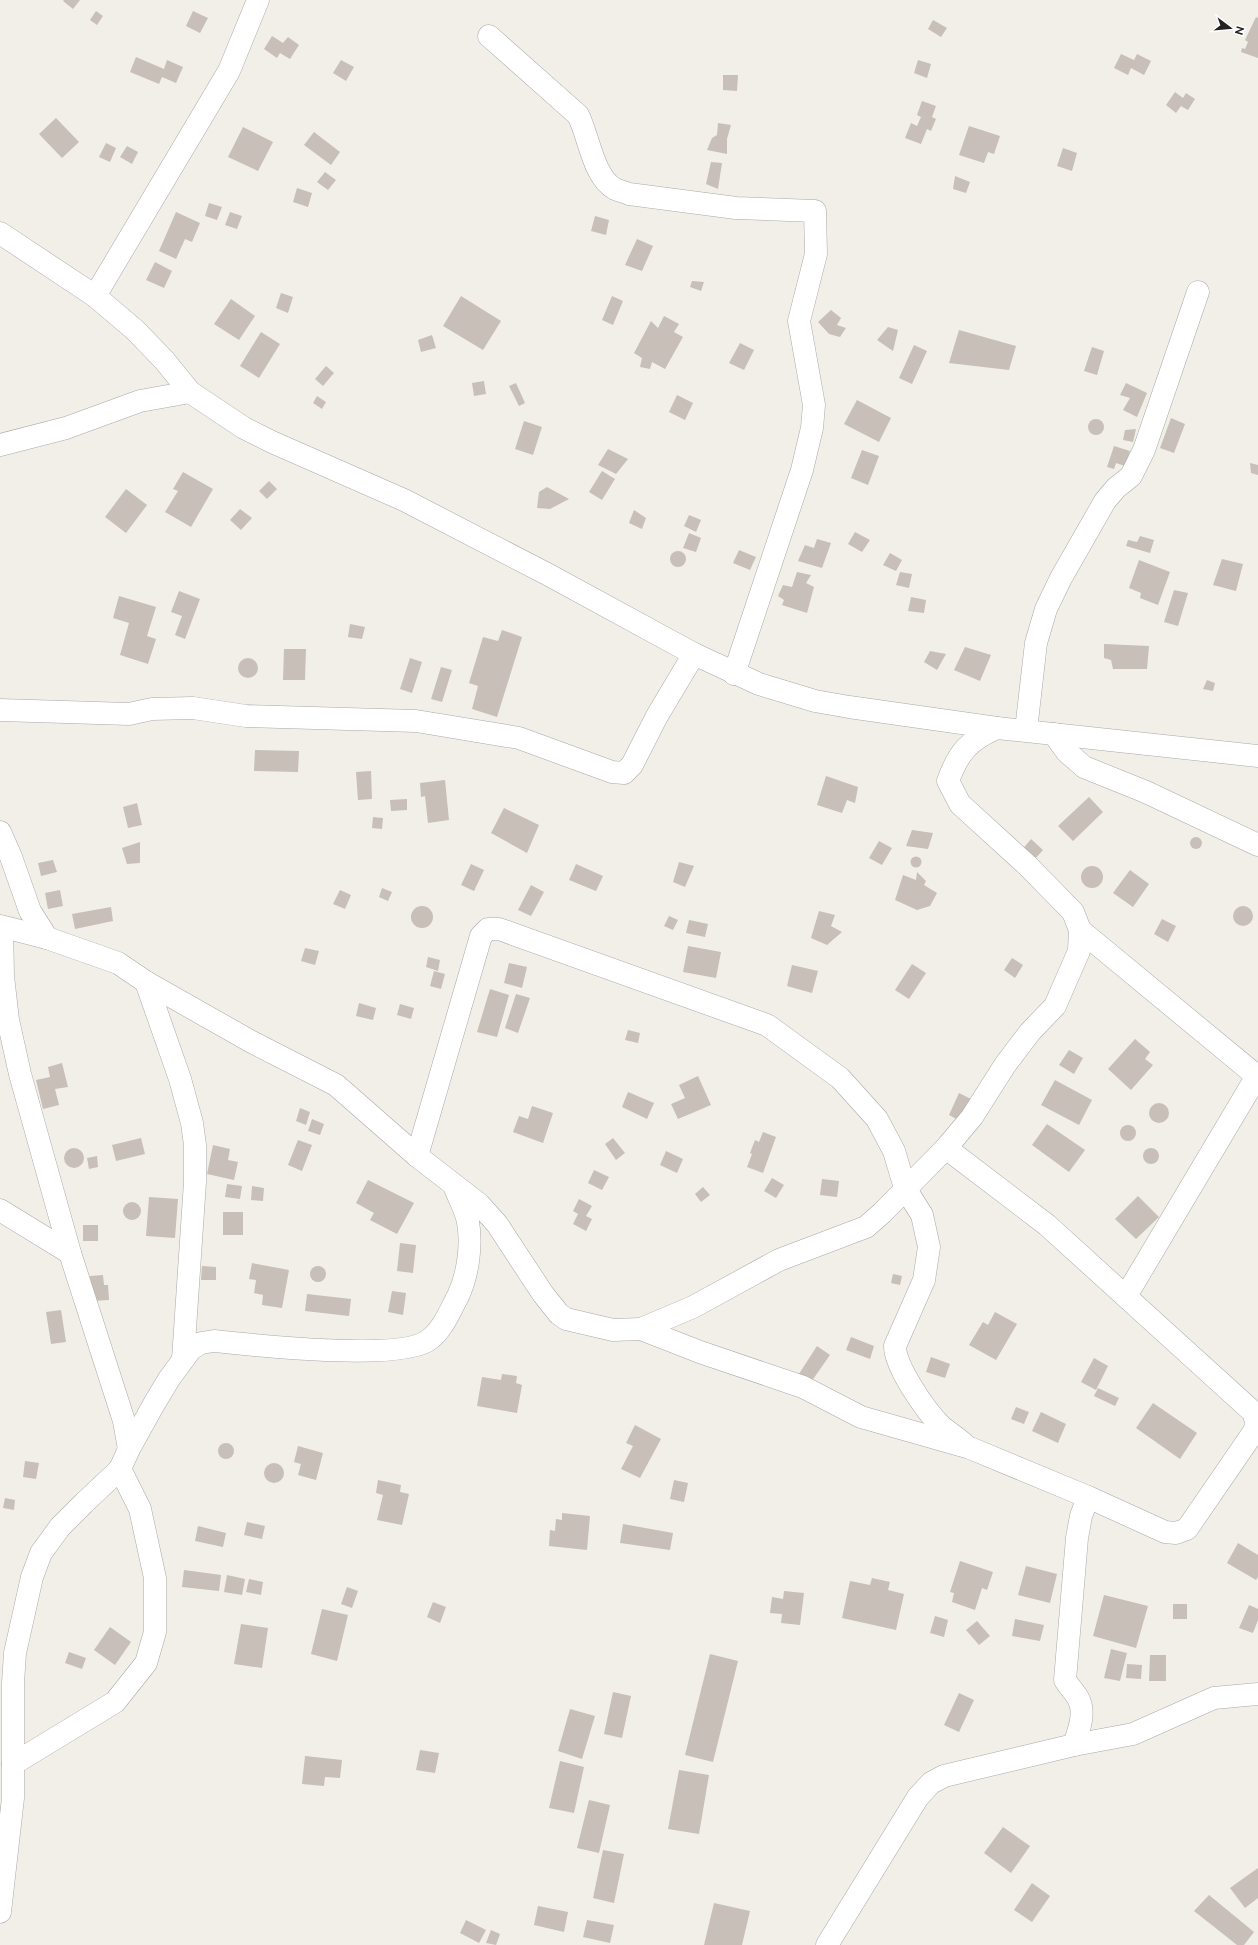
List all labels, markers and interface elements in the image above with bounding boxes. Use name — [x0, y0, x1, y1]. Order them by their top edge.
north arrow — [1210, 8, 1250, 48]
text: N — [1232, 25, 1247, 36]

